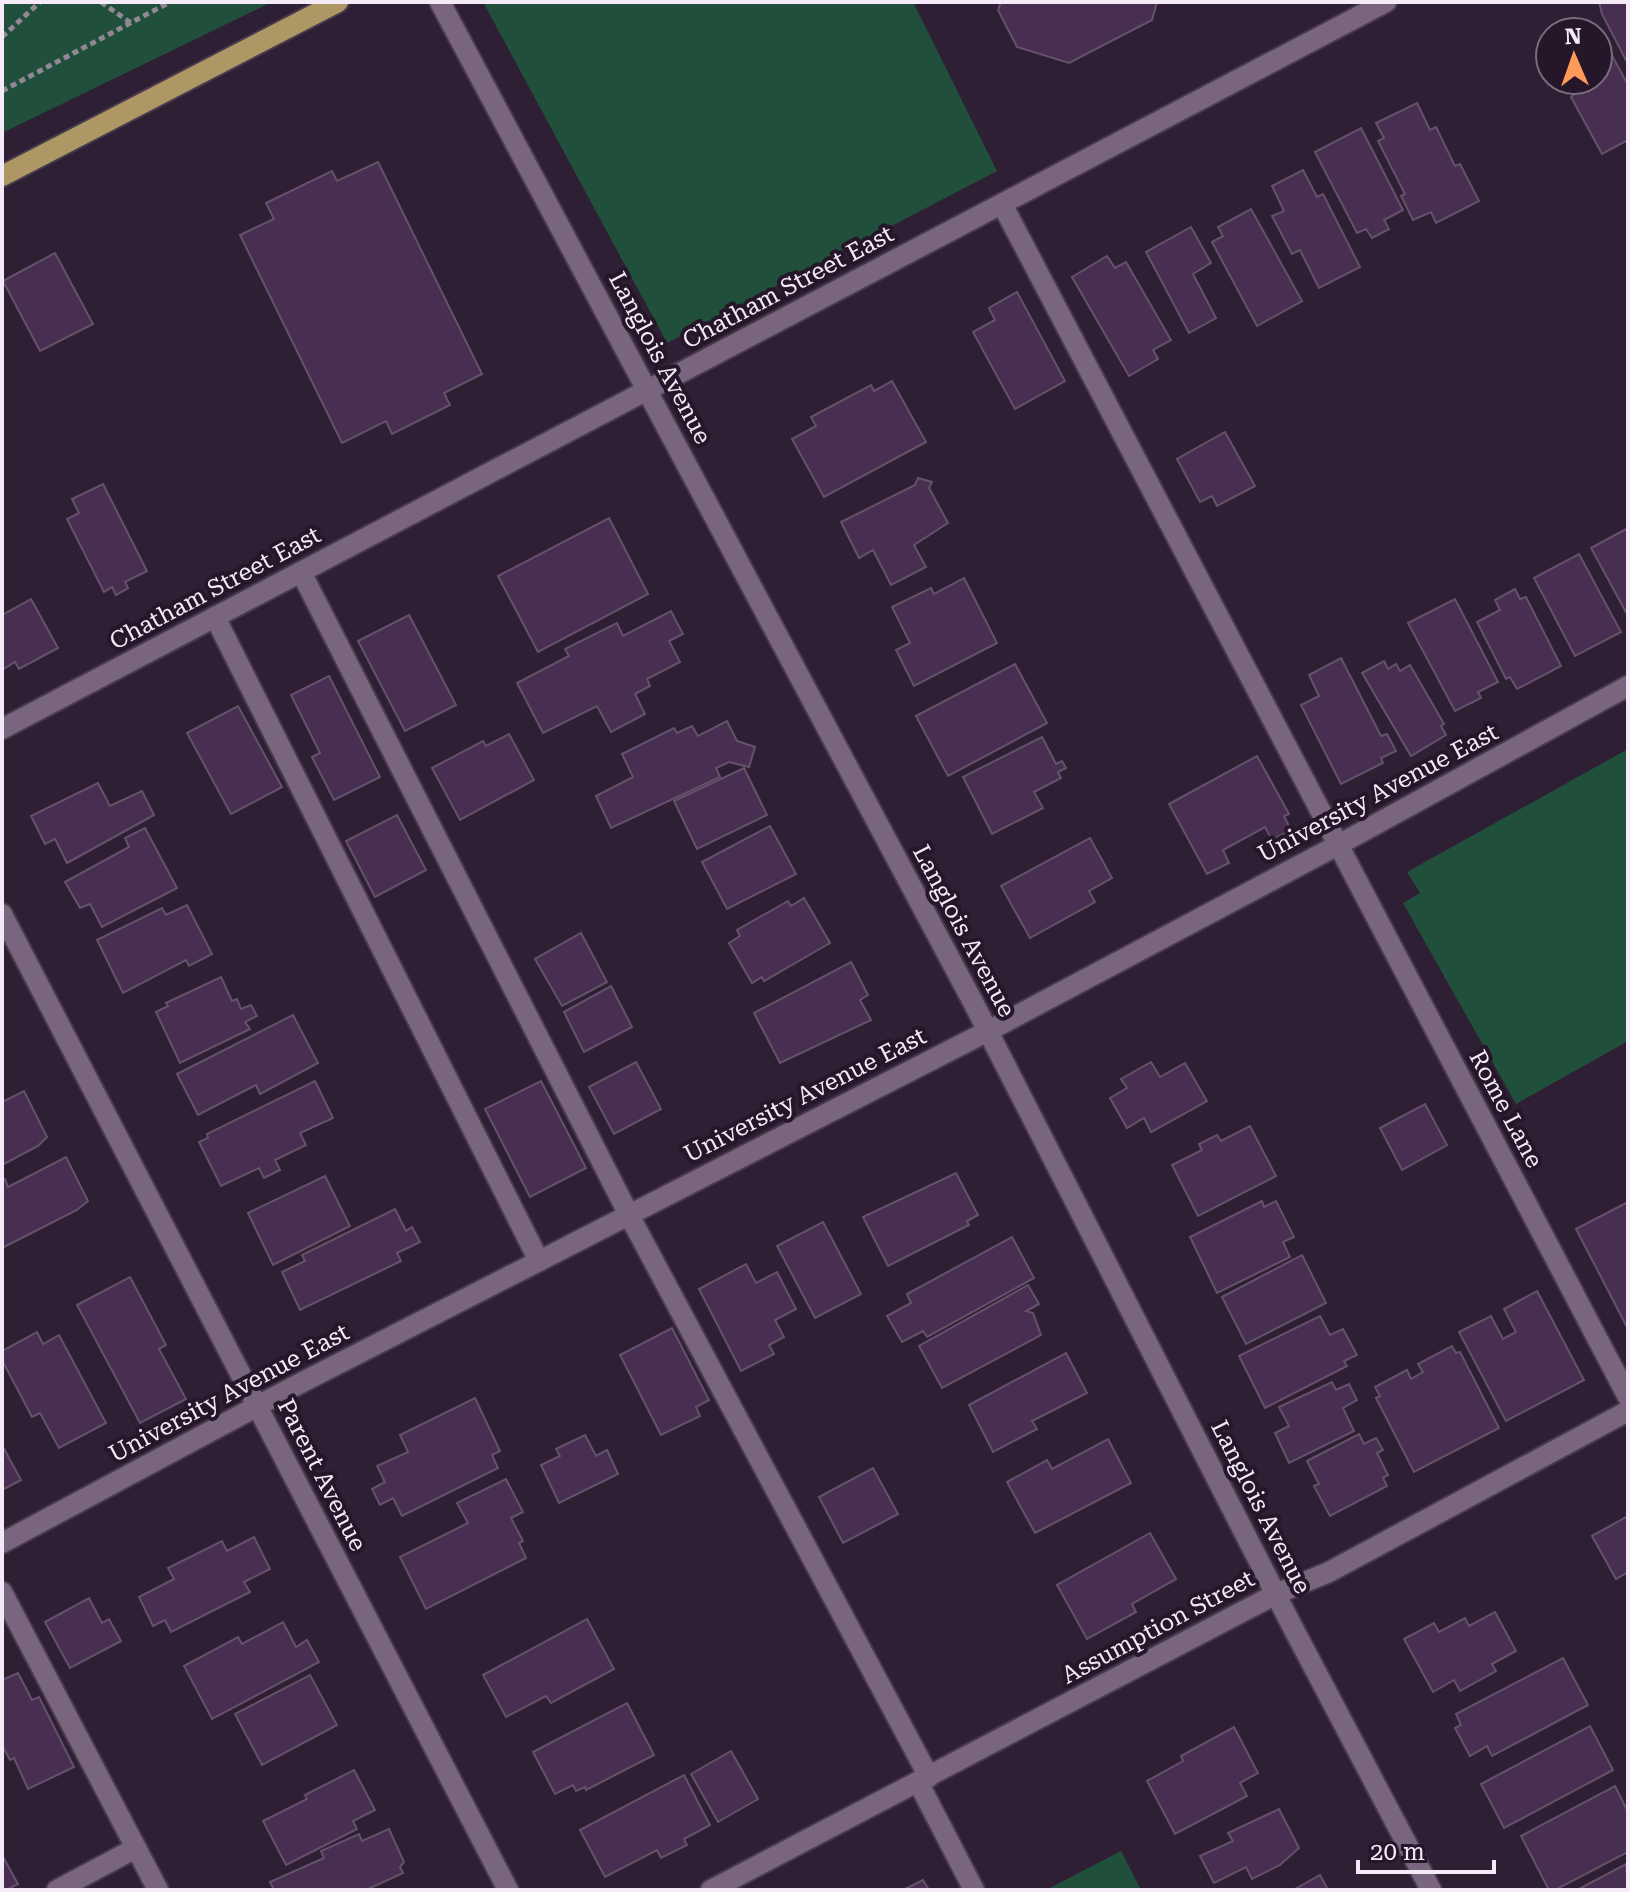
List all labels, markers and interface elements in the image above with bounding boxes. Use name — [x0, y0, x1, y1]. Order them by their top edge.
north arrow — [1534, 16, 1614, 96]
text: N — [1564, 24, 1582, 49]
street label: Chatham Street East — [678, 220, 898, 354]
street label: Langlois Avenue — [603, 267, 717, 449]
street label: Chatham Street East — [105, 521, 325, 655]
street label: University Avenue East — [1253, 718, 1503, 868]
street label: Langlois Avenue — [907, 840, 1021, 1022]
street label: University Avenue East — [679, 1022, 931, 1168]
street label: Rome Lane — [1463, 1045, 1549, 1173]
street label: University Avenue East — [104, 1318, 354, 1468]
street label: Parent Avenue — [272, 1394, 372, 1556]
street label: Langlois Avenue — [1205, 1416, 1317, 1598]
street label: Assumption Street — [1057, 1564, 1259, 1690]
scale bar — [1358, 1824, 1494, 1874]
text: 20 m — [1370, 1838, 1425, 1866]

